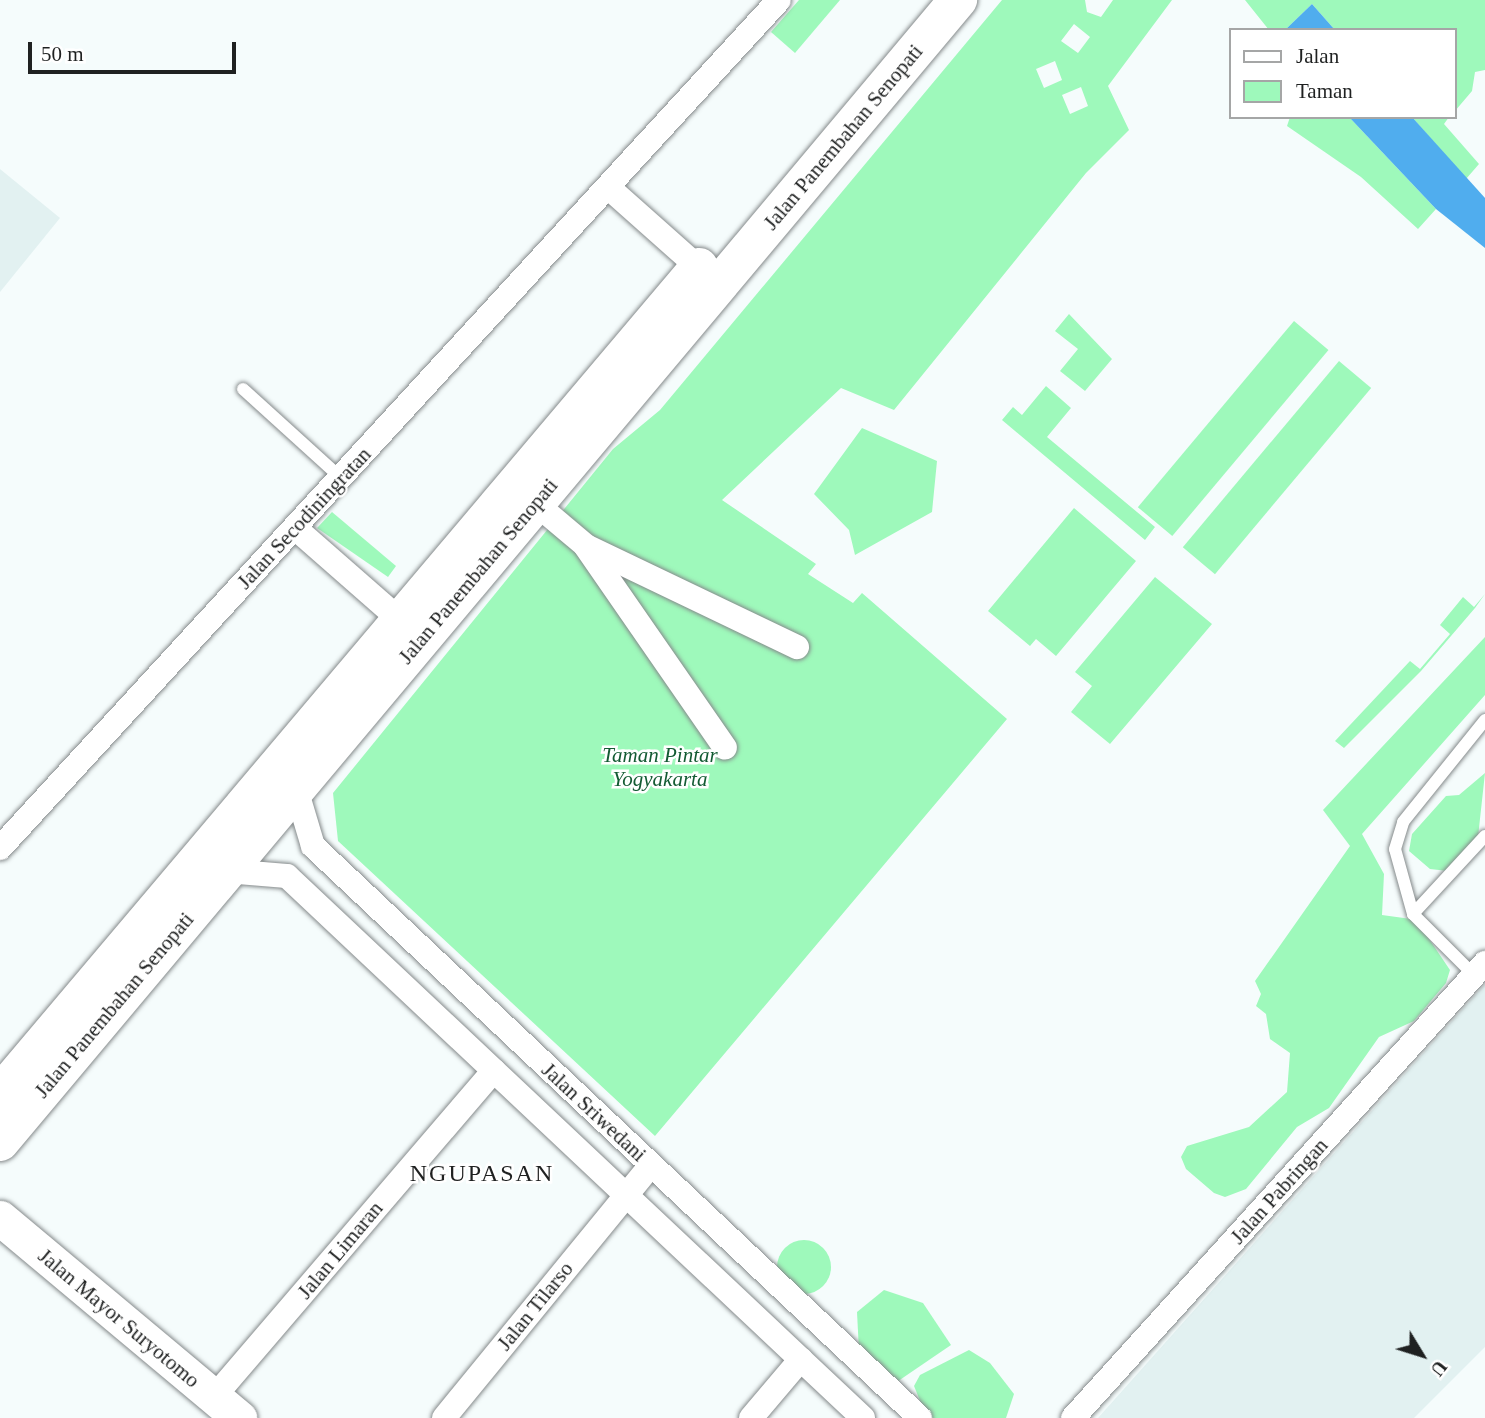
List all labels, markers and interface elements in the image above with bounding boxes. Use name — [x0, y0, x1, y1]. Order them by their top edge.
scale bar — [32, 28, 240, 72]
legend — [1230, 28, 1457, 119]
street label: Jalan Panembahan Senopati — [758, 39, 928, 235]
text: 50 m — [41, 42, 84, 66]
text: Jalan — [1296, 44, 1339, 68]
text: Taman — [1296, 79, 1353, 103]
street label: Jalan Secodiningratan — [232, 442, 376, 594]
street label: Jalan Panembahan Senopati — [393, 473, 563, 669]
park label: Taman Pintar Yogyakarta — [602, 742, 718, 792]
street label: Jalan Panembahan Senopati — [29, 907, 199, 1103]
street label: Jalan Sriwedani — [537, 1057, 651, 1167]
street label: Jalan Pabringan — [1225, 1133, 1333, 1249]
district label: NGUPASAN — [411, 1160, 553, 1188]
street label: Jalan Limaran — [292, 1196, 388, 1304]
street label: Jalan Mayor Suryotomo — [33, 1243, 205, 1393]
street label: Jalan Tilarso — [491, 1256, 579, 1356]
north arrow — [1387, 1320, 1457, 1390]
text: U — [1426, 1356, 1451, 1380]

